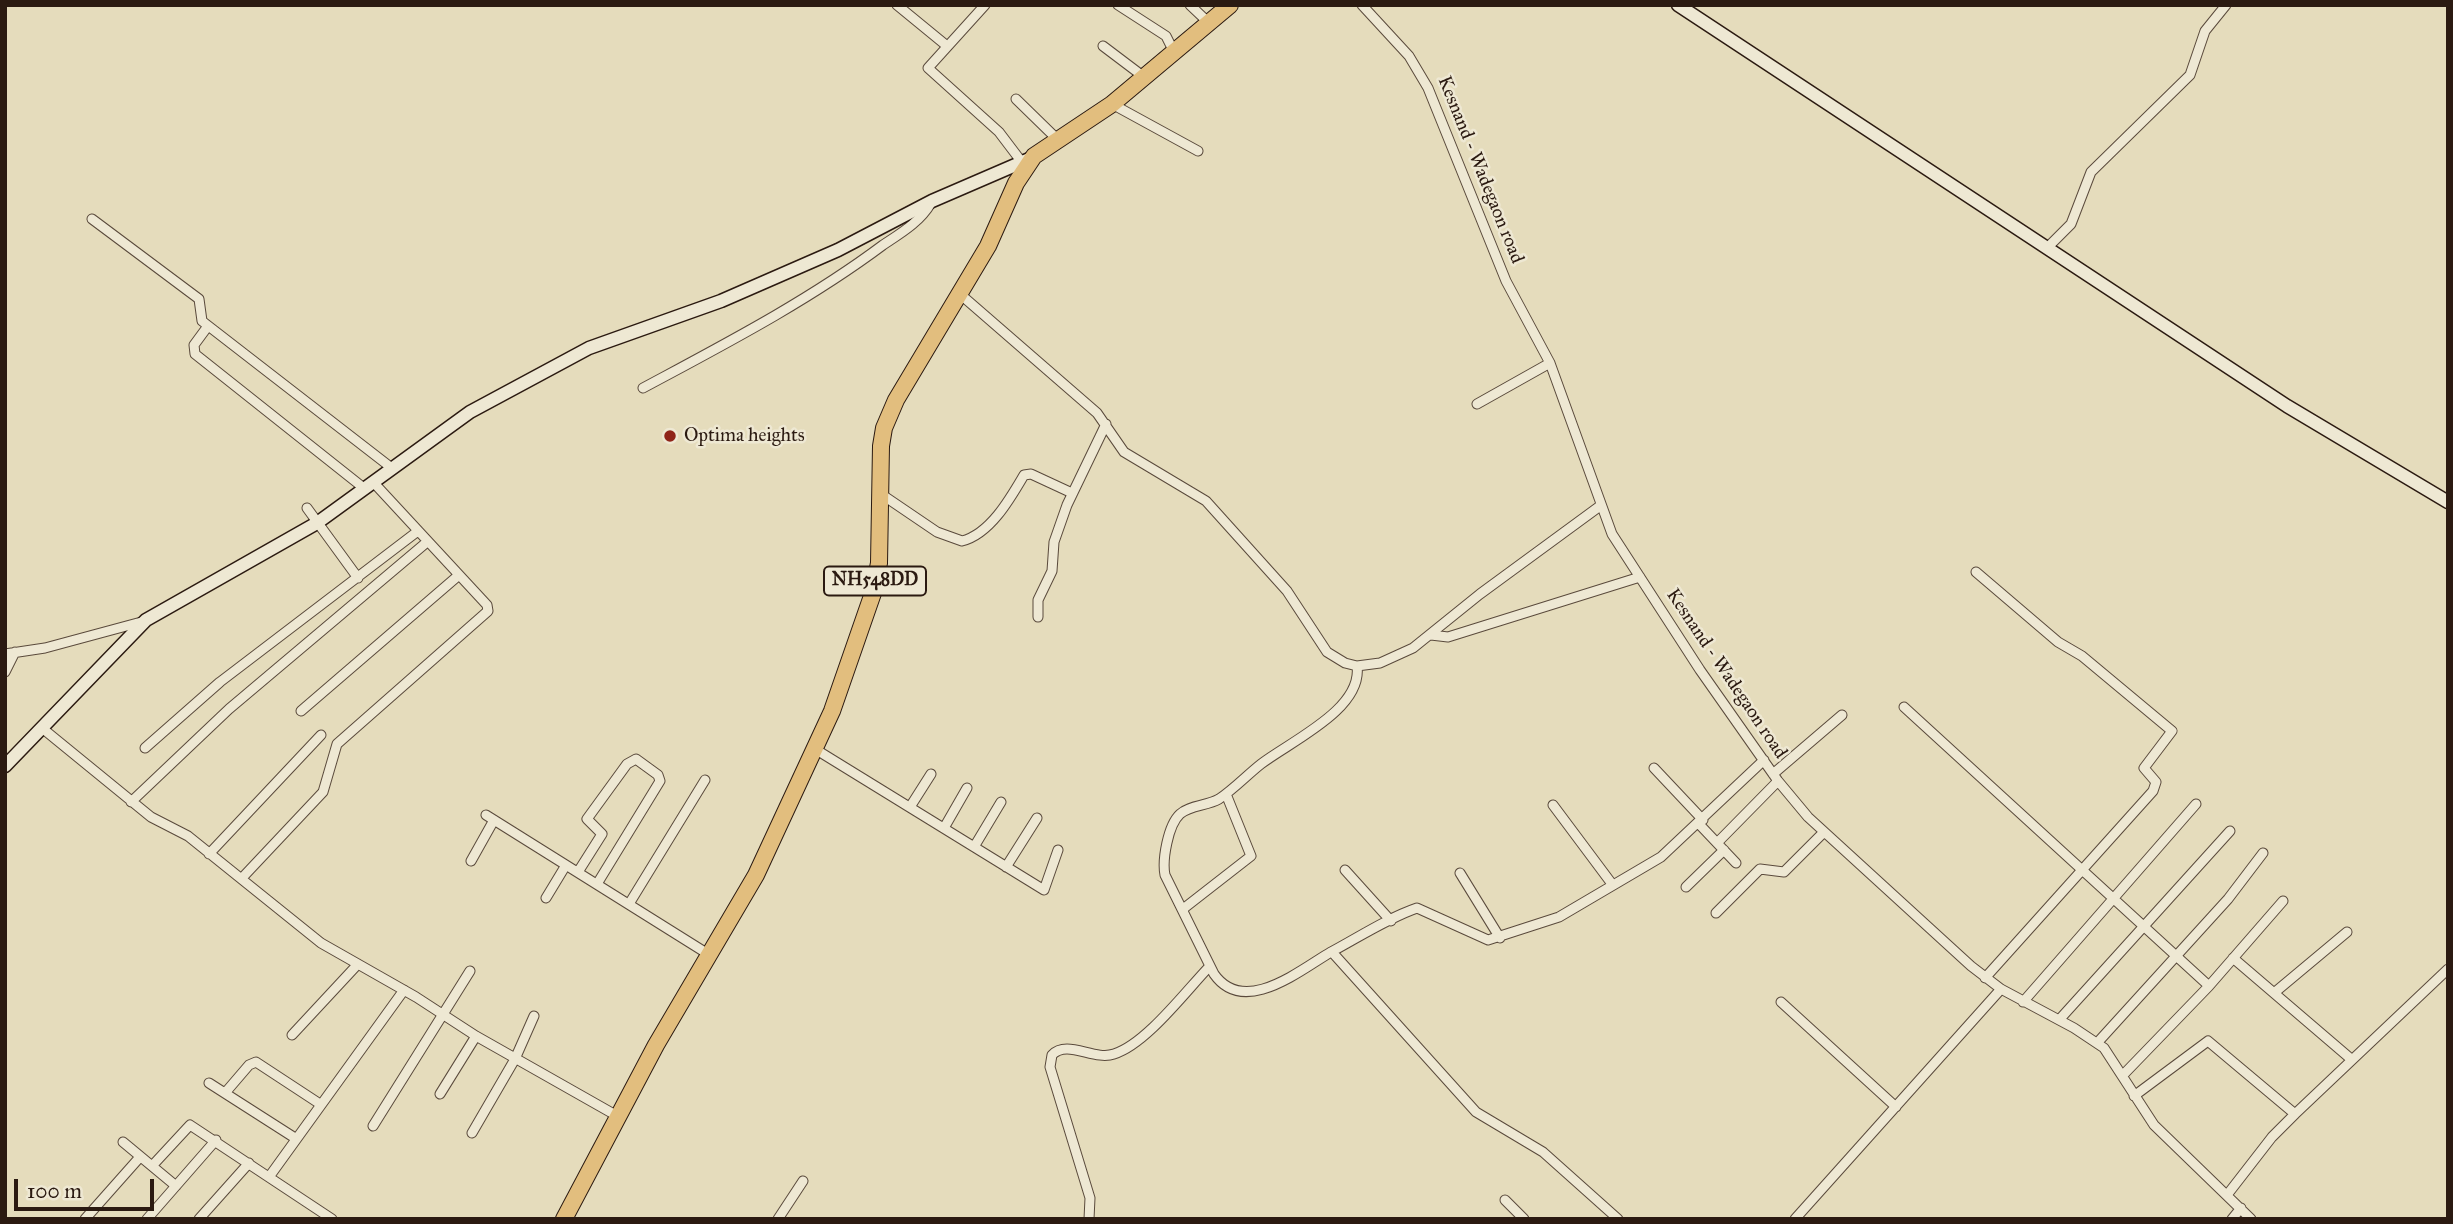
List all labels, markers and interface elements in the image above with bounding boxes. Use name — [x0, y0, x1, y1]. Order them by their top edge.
street label: Kesnand - Wadegaon road — [1432, 73, 1528, 267]
place label: Optima heights — [684, 425, 805, 447]
marker: Optima heights — [662, 428, 678, 444]
road number: NH548DD — [824, 566, 926, 596]
street label: Kesnand - Wadegaon road — [1661, 585, 1791, 763]
scale bar — [18, 1164, 158, 1208]
text: 100 m — [27, 1178, 82, 1204]

